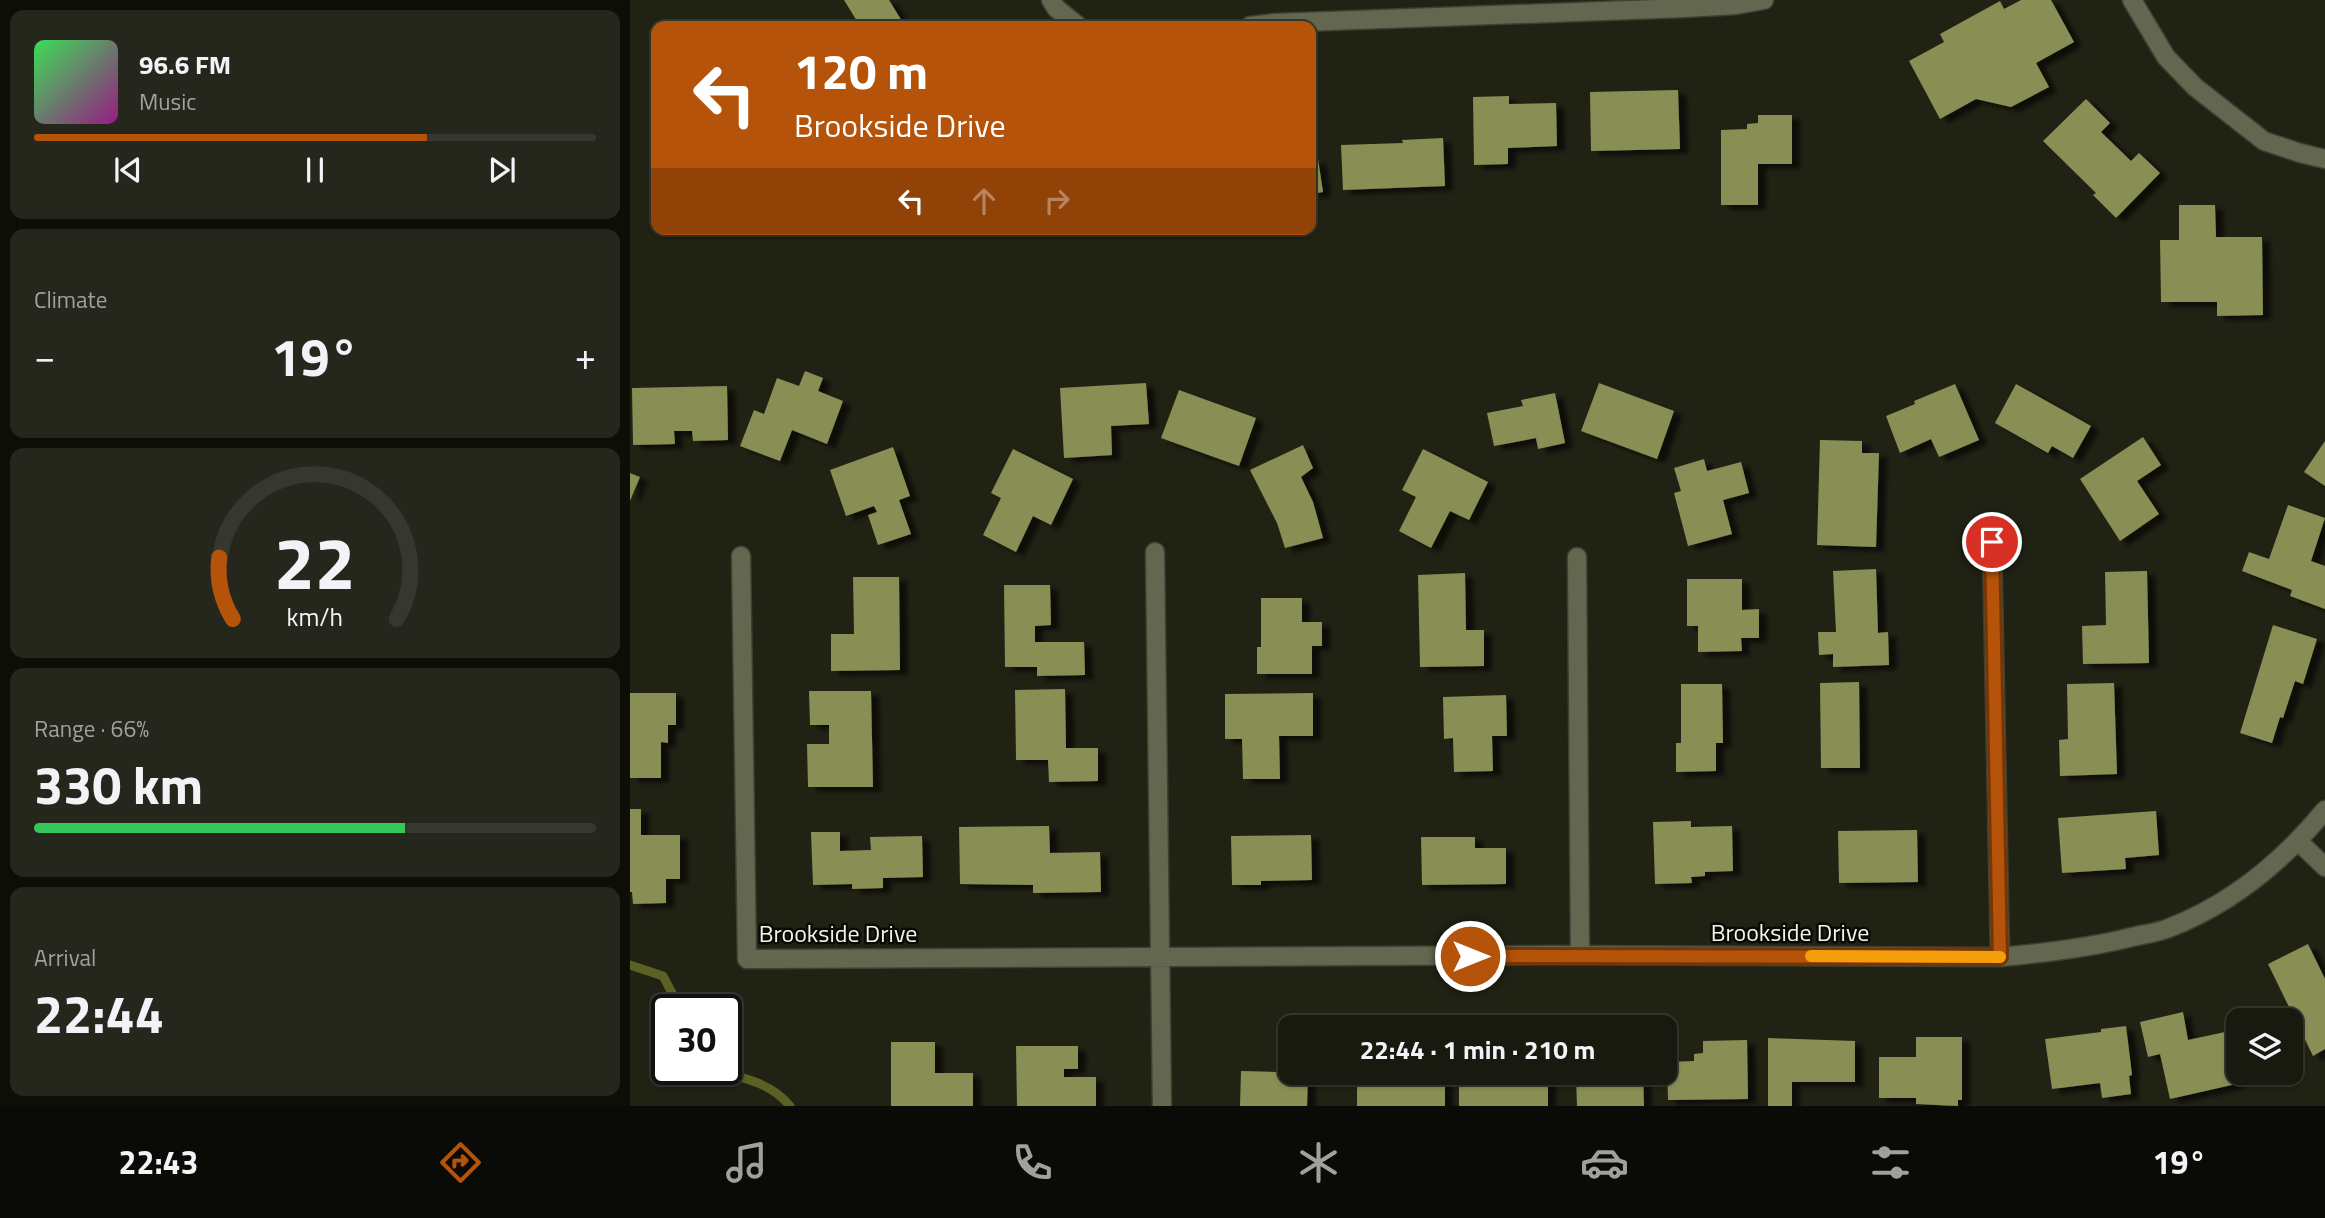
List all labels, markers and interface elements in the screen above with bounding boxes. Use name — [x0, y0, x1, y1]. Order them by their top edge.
text: 120 m — [794, 33, 928, 108]
text: 96.6 FM — [139, 45, 231, 84]
icon: left — [679, 49, 770, 140]
text: Music — [139, 84, 196, 119]
text: Brookside Drive — [794, 101, 1006, 149]
icon: previous — [109, 151, 147, 189]
icon: pause — [296, 151, 334, 189]
icon: next — [483, 151, 521, 189]
icon: left — [892, 182, 930, 220]
icon: ahead — [965, 182, 1003, 220]
icon: right — [1038, 182, 1076, 220]
text: Climate — [34, 282, 107, 317]
text: 19° — [271, 317, 359, 396]
text: − — [34, 327, 55, 385]
text: + — [575, 327, 596, 385]
text: 22 — [274, 507, 356, 617]
pin — [1962, 512, 2022, 572]
icon: arrive — [1973, 523, 2011, 561]
text: km/h — [287, 598, 343, 636]
text: Range · 66% — [34, 711, 149, 746]
text: 330 km — [34, 745, 203, 824]
street label: Brookside Drive — [1711, 914, 1869, 950]
street label: Brookside Drive — [759, 915, 917, 951]
position arrow — [1433, 919, 1507, 993]
text: Arrival — [34, 940, 96, 975]
text: 22:44 — [34, 974, 164, 1053]
speed limit sign: 30 — [651, 994, 742, 1085]
map controls — [2226, 1008, 2303, 1085]
button: layers — [2226, 1008, 2303, 1085]
text: 22:44 · 1 min · 210 m — [1360, 1030, 1595, 1069]
text: 22:43 — [119, 1138, 198, 1186]
icon: directions — [436, 1138, 485, 1187]
icon: music — [722, 1138, 771, 1187]
icon: phone — [1008, 1138, 1057, 1187]
icon: climate — [1294, 1138, 1343, 1187]
icon: car — [1580, 1138, 1629, 1187]
icon: filters — [1866, 1138, 1915, 1187]
text: 19° — [2153, 1138, 2206, 1186]

